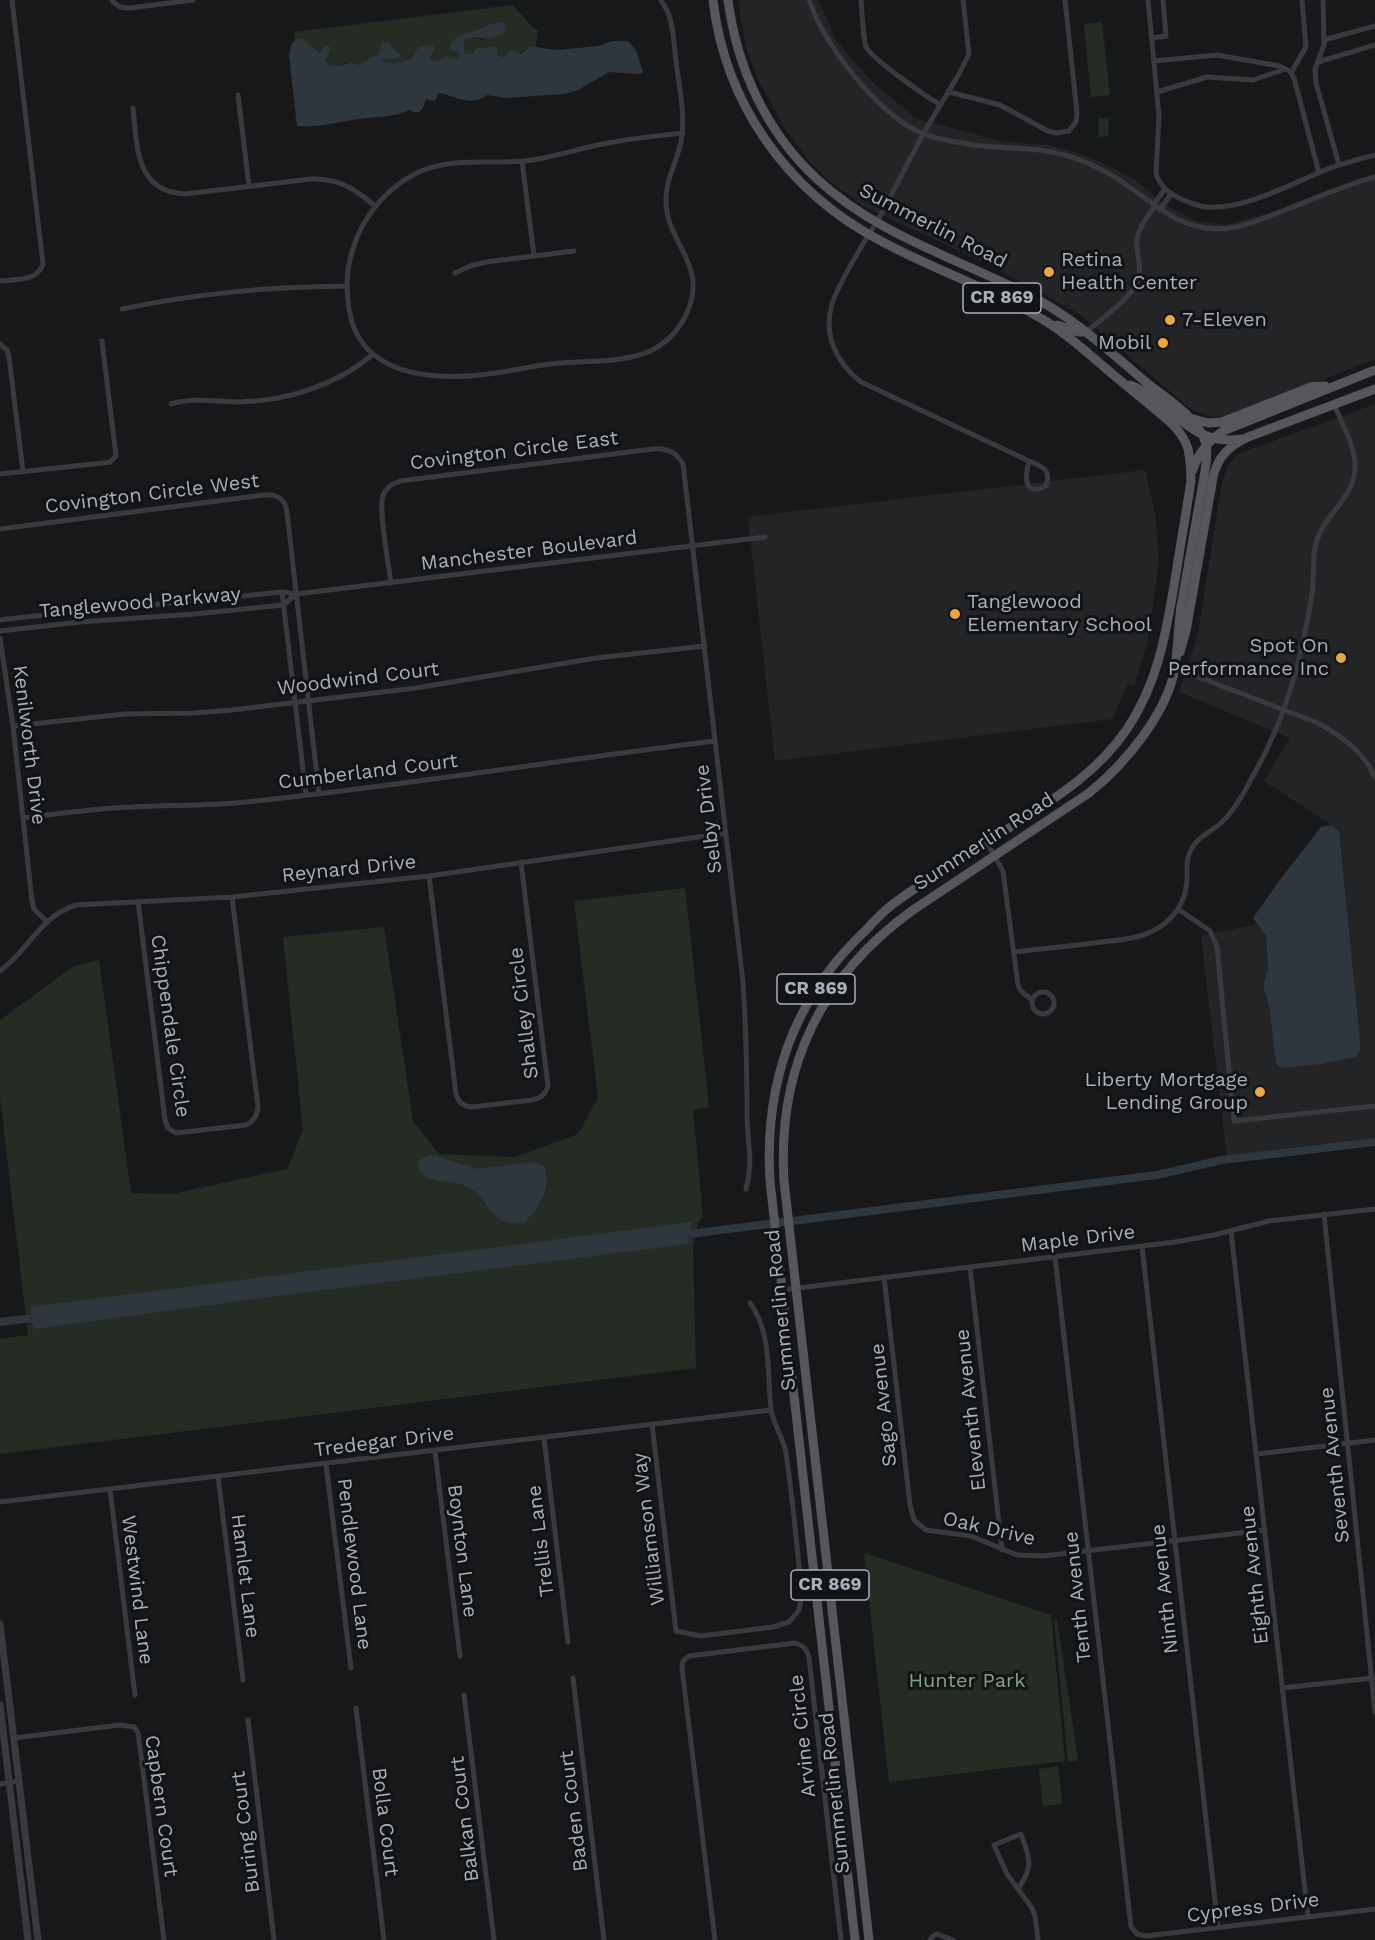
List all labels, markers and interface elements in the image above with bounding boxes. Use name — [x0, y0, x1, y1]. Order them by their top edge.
street label: Summerlin Road — [855, 178, 1011, 274]
place label: Retina Health Center — [1061, 248, 1197, 295]
marker: Retina Health Center — [1042, 265, 1056, 279]
road number: CR 869 — [963, 283, 1041, 313]
place label: 7-Eleven — [1182, 308, 1267, 332]
marker: 7-Eleven — [1163, 313, 1177, 327]
place label: Mobil — [1098, 331, 1151, 355]
marker: Mobil — [1156, 336, 1170, 350]
street label: Covington Circle East — [409, 426, 619, 476]
street label: Covington Circle West — [44, 469, 260, 519]
street label: Manchester Boulevard — [419, 526, 639, 576]
street label: Tanglewood Parkway — [38, 582, 242, 624]
place label: Tanglewood Elementary School — [967, 590, 1152, 637]
marker: Tanglewood Elementary School — [948, 607, 962, 621]
place label: Spot On Performance Inc — [1168, 634, 1329, 681]
marker: Spot On Performance Inc — [1334, 651, 1348, 665]
street label: Woodwind Court — [276, 657, 440, 701]
street label: Kenilworth Drive — [7, 664, 51, 826]
street label: Cumberland Court — [277, 749, 459, 795]
street label: Selby Drive — [690, 763, 728, 875]
street label: Summerlin Road — [909, 788, 1059, 896]
street label: Reynard Drive — [281, 850, 417, 888]
street label: Chippendale Circle — [145, 933, 195, 1119]
street label: Shalley Circle — [504, 946, 544, 1080]
road number: CR 869 — [777, 974, 855, 1004]
place label: Liberty Mortgage Lending Group — [1085, 1068, 1248, 1115]
marker: Liberty Mortgage Lending Group — [1253, 1085, 1267, 1099]
street label: Maple Drive — [1019, 1220, 1137, 1258]
street label: Summerlin Road — [761, 1228, 801, 1392]
street label: Eleventh Avenue — [951, 1328, 991, 1492]
street label: Sago Avenue — [866, 1342, 902, 1468]
street label: Seventh Avenue — [1315, 1386, 1355, 1544]
street label: Tredegar Drive — [313, 1422, 455, 1462]
street label: Williamson Way — [628, 1451, 670, 1607]
street label: Pendlewood Lane — [332, 1477, 376, 1651]
street label: Boynton Lane — [442, 1483, 482, 1619]
street label: Trellis Lane — [522, 1484, 560, 1598]
street label: Eighth Avenue — [1236, 1504, 1274, 1646]
street label: Oak Drive — [940, 1507, 1038, 1551]
street label: Hamlet Lane — [225, 1513, 265, 1639]
street label: Westwind Lane — [116, 1514, 158, 1666]
street label: Ninth Avenue — [1146, 1523, 1184, 1655]
street label: Tenth Avenue — [1059, 1530, 1097, 1664]
road number: CR 869 — [791, 1570, 869, 1600]
park label: Hunter Park — [908, 1669, 1026, 1693]
street label: Arvine Circle — [785, 1673, 821, 1799]
street label: Summerlin Road — [815, 1711, 855, 1875]
street label: Capbern Court — [139, 1734, 183, 1878]
street label: Baden Court — [555, 1749, 593, 1873]
street label: Balkan Court — [445, 1755, 485, 1883]
street label: Bolla Court — [366, 1766, 404, 1878]
street label: Buring Court — [227, 1770, 265, 1894]
street label: Cypress Drive — [1185, 1888, 1321, 1928]

